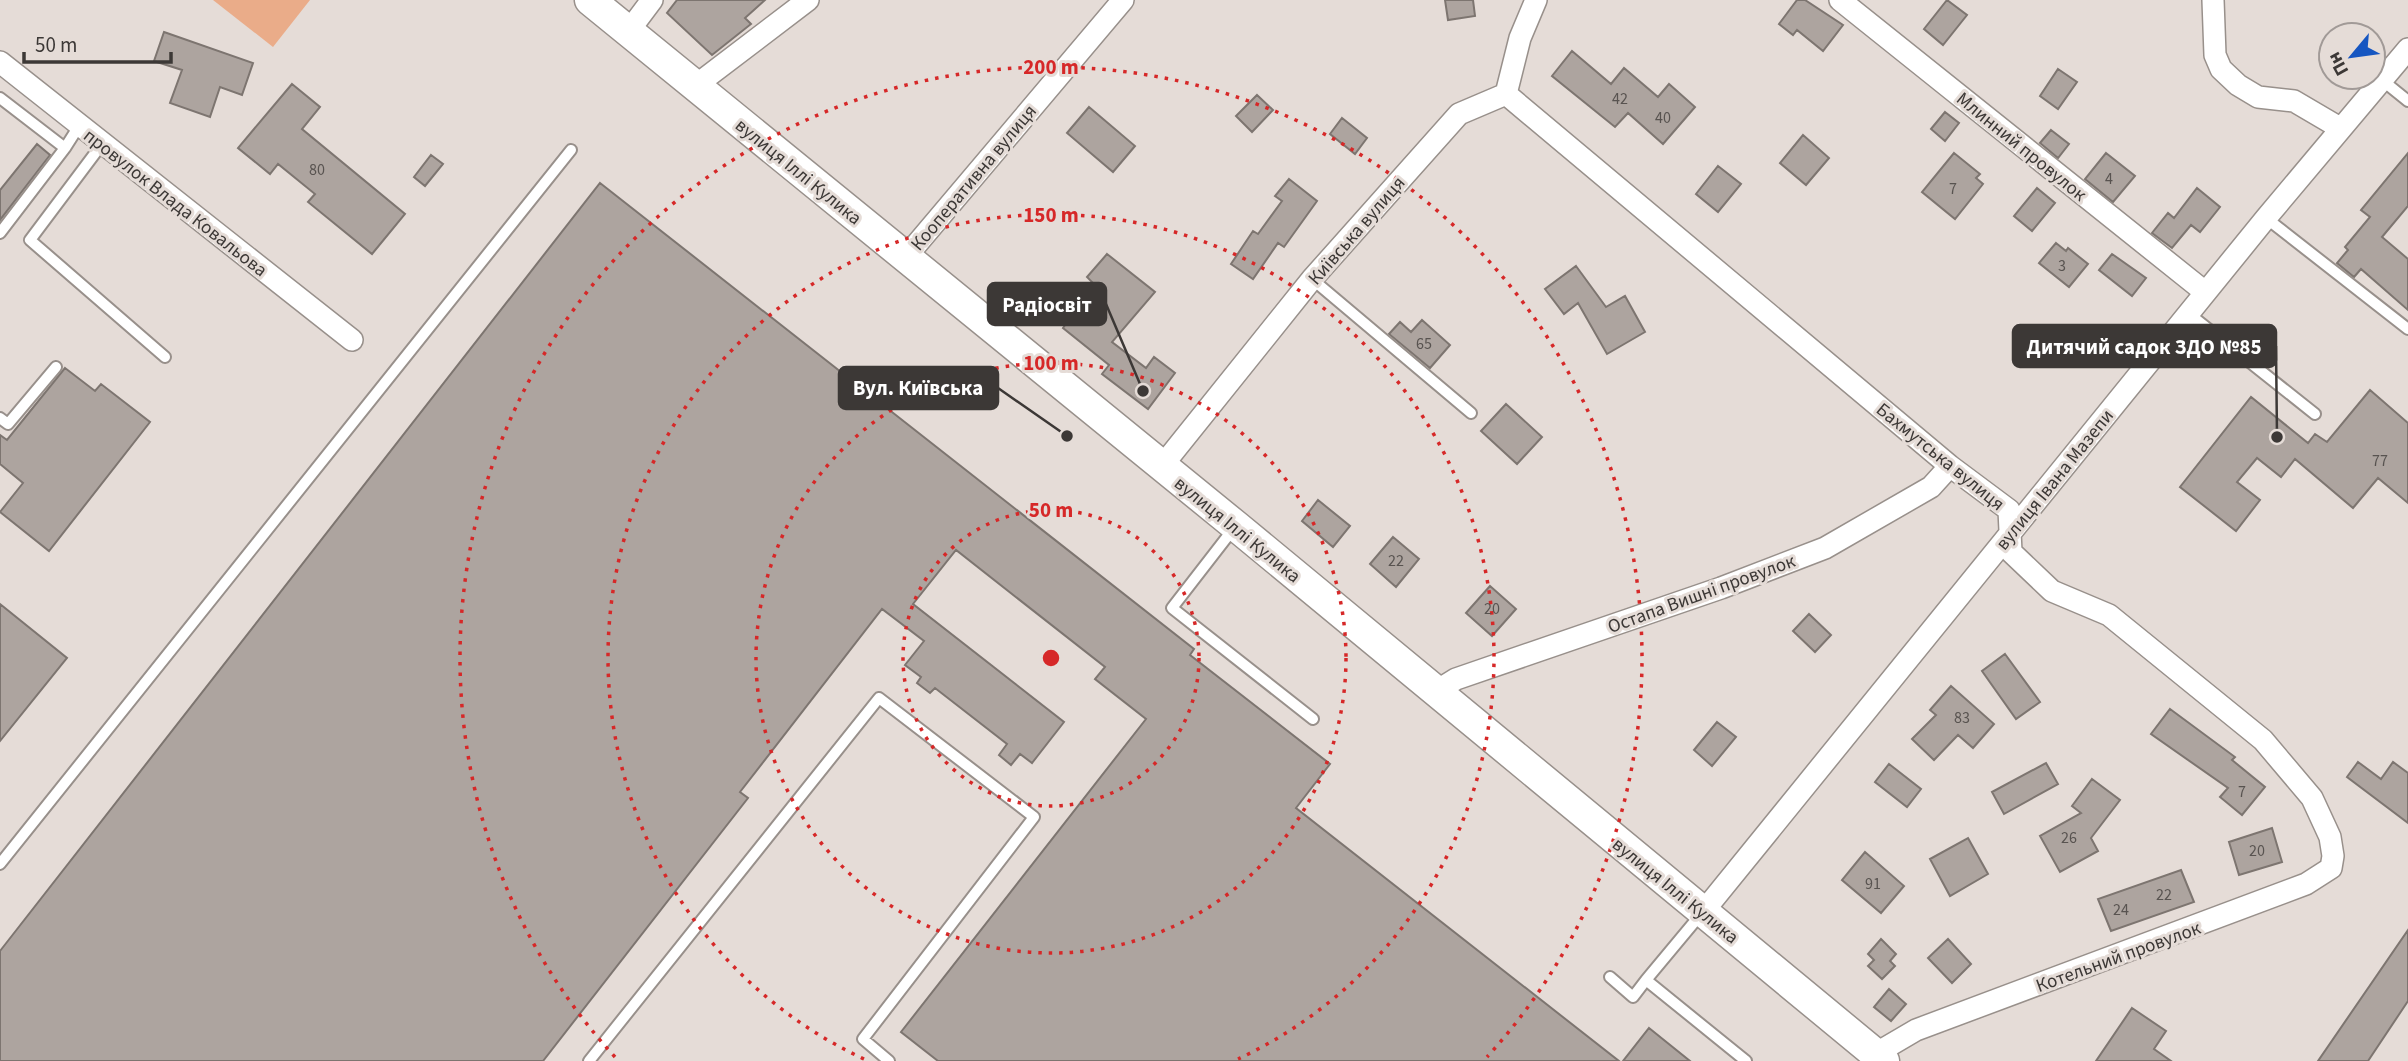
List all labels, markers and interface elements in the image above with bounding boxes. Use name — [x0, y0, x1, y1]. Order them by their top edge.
scale bar — [24, 21, 172, 65]
north arrow — [2317, 21, 2387, 91]
text: 50 m — [35, 30, 77, 60]
text: Пн — [2321, 47, 2356, 80]
text: 200 m — [1023, 52, 1079, 82]
street label: Млинний провулок — [1950, 86, 2092, 209]
house number: 42 — [1612, 88, 1628, 110]
street label: Кооперативна вулиця — [905, 99, 1044, 257]
house number: 40 — [1655, 107, 1671, 129]
street label: вулиця Іллі Кулика — [729, 113, 867, 232]
street label: провулок Влада Ковальова — [77, 123, 273, 284]
house number: 80 — [309, 159, 325, 181]
house number: 4 — [2105, 168, 2113, 190]
street label: Київська вулиця — [1302, 171, 1412, 291]
house number: 7 — [1949, 178, 1957, 200]
text: 150 m — [1023, 200, 1079, 230]
house number: 3 — [2058, 255, 2066, 277]
callout: Радіосвіт — [988, 283, 1106, 325]
text: Радіосвіт — [1002, 290, 1092, 320]
callout: Дитячий садок ЗДО №85 — [2013, 325, 2276, 367]
text: Дитячий садок ЗДО №85 — [2026, 332, 2262, 362]
house number: 65 — [1416, 333, 1432, 355]
text: 100 m — [1023, 348, 1079, 378]
callout: Вул. Київська — [839, 367, 998, 409]
text: Вул. Київська — [853, 373, 983, 403]
street label: Бахмутська вулиця — [1870, 397, 2010, 518]
street label: вулиця Івана Мазепи — [1990, 404, 2121, 556]
house number: 77 — [2372, 450, 2388, 472]
street label: вулиця Іллі Кулика — [1168, 471, 1306, 590]
text: 50 m — [1029, 495, 1073, 525]
street label: Остапа Вишні провулок — [1604, 548, 1800, 641]
house number: 22 — [1388, 550, 1404, 572]
house number: 20 — [1484, 598, 1500, 620]
centre of rings — [1039, 646, 1063, 670]
house number: 83 — [1954, 707, 1970, 729]
house number: 7 — [2238, 781, 2246, 803]
house number: 26 — [2061, 827, 2077, 849]
street label: вулиця Іллі Кулика — [1606, 832, 1744, 951]
house number: 20 — [2249, 840, 2265, 862]
house number: 91 — [1865, 873, 1881, 895]
house number: 22 — [2156, 884, 2172, 906]
house number: 24 — [2113, 899, 2129, 921]
street label: Котельний провулок — [2032, 915, 2205, 1000]

